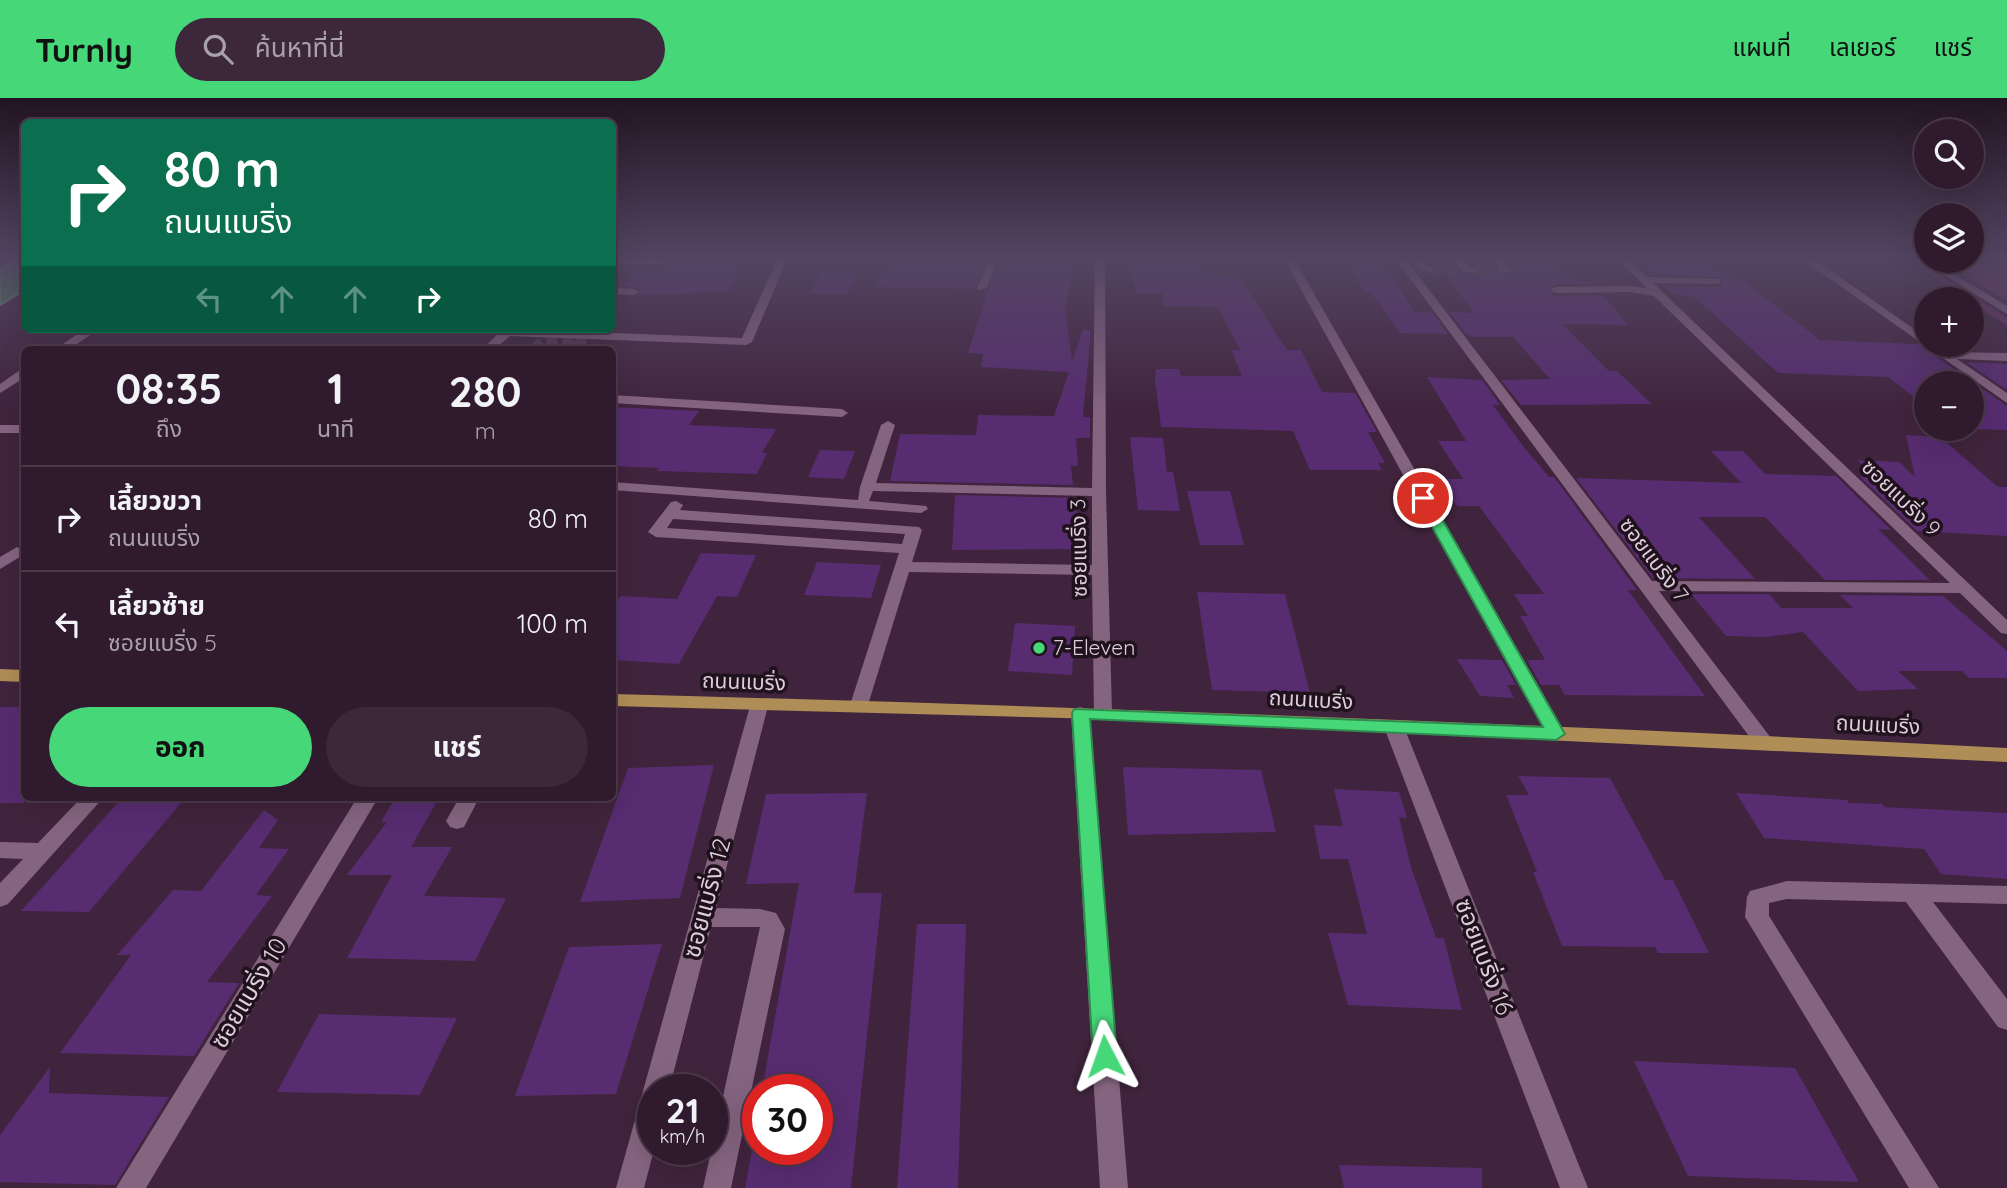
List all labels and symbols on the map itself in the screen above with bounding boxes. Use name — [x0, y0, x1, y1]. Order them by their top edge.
street label: ซอยแบริ่ง 9 — [1857, 453, 1947, 541]
pin — [1393, 468, 1453, 528]
street label: ซอยแบริ่ง 3 — [1064, 498, 1092, 598]
street label: ซอยแบริ่ง 7 — [1615, 512, 1695, 607]
place label: 7-Eleven — [1053, 634, 1135, 660]
marker: 7-Eleven — [1031, 640, 1047, 656]
street label: ถนนแบริ่ง — [701, 667, 787, 695]
street label: ถนนแบริ่ง — [1268, 684, 1354, 714]
street label: ถนนแบริ่ง — [1835, 709, 1921, 739]
street label: ซอยแบริ่ง 12 — [676, 835, 736, 961]
street label: ซอยแบริ่ง 16 — [1449, 894, 1521, 1019]
street label: ซอยแบริ่ง 10 — [203, 932, 293, 1053]
position arrow — [1068, 1019, 1142, 1093]
speed limit sign: 30 — [742, 1074, 833, 1165]

